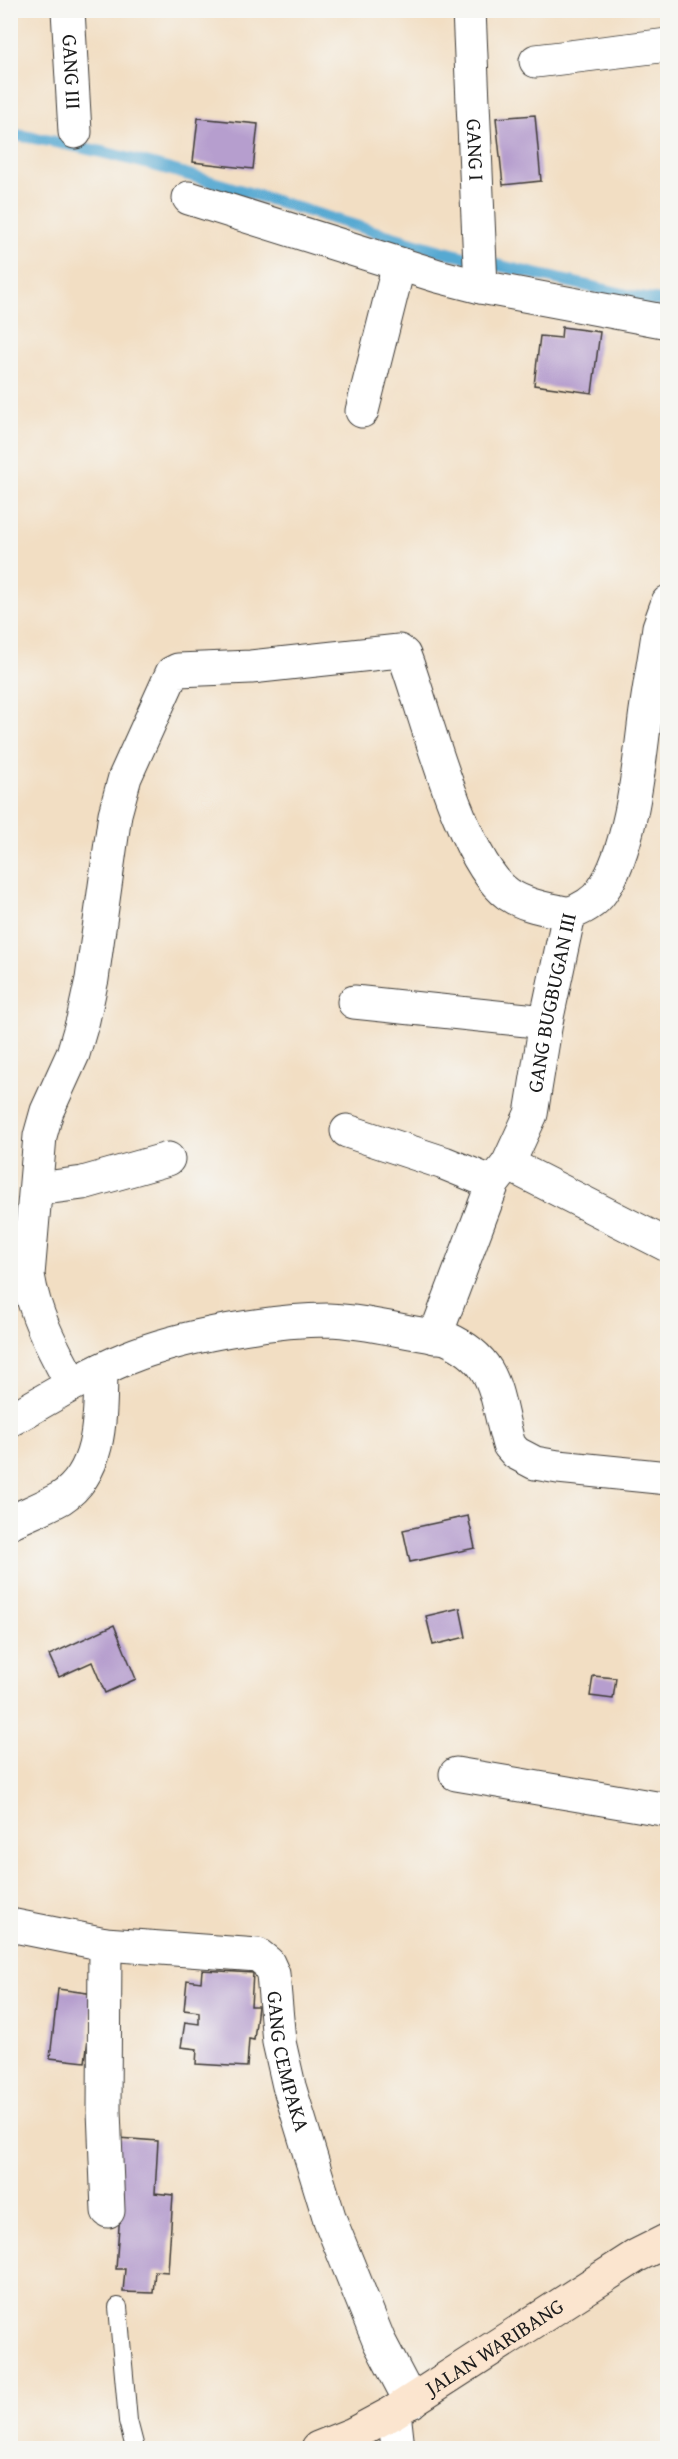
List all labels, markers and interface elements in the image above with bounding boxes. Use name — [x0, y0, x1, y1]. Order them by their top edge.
street label: GANG III — [54, 33, 90, 110]
street label: GANG I — [459, 118, 492, 182]
street label: GANG BUGBUGAN III — [519, 910, 584, 1095]
street label: GANG CEMPAKA — [260, 1990, 318, 2136]
street label: JALAN WARIBANG — [417, 2291, 570, 2404]

